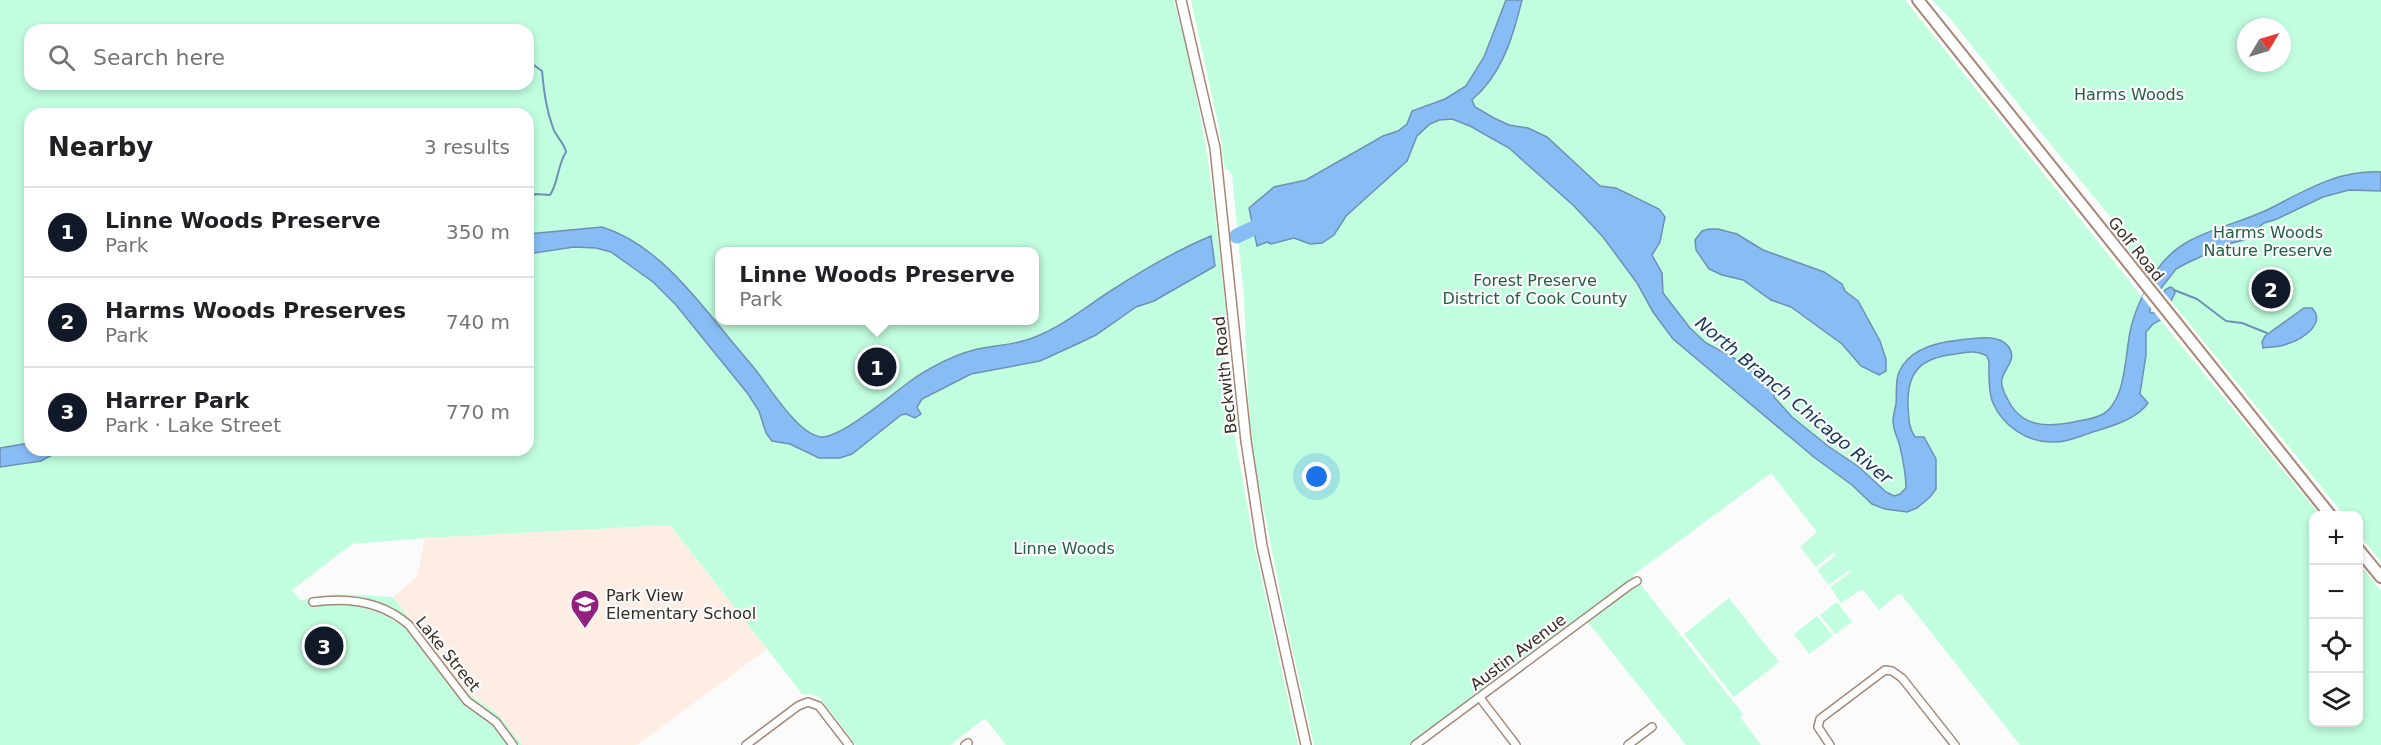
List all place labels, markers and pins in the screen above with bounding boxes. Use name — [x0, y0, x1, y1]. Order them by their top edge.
pin: 2 — [2252, 266, 2290, 312]
pin: 1 — [858, 344, 896, 389]
place label: Park View Elementary School — [606, 586, 756, 623]
school or university icon: Park View Elementary School — [569, 588, 601, 630]
pin: 3 — [304, 624, 344, 668]

